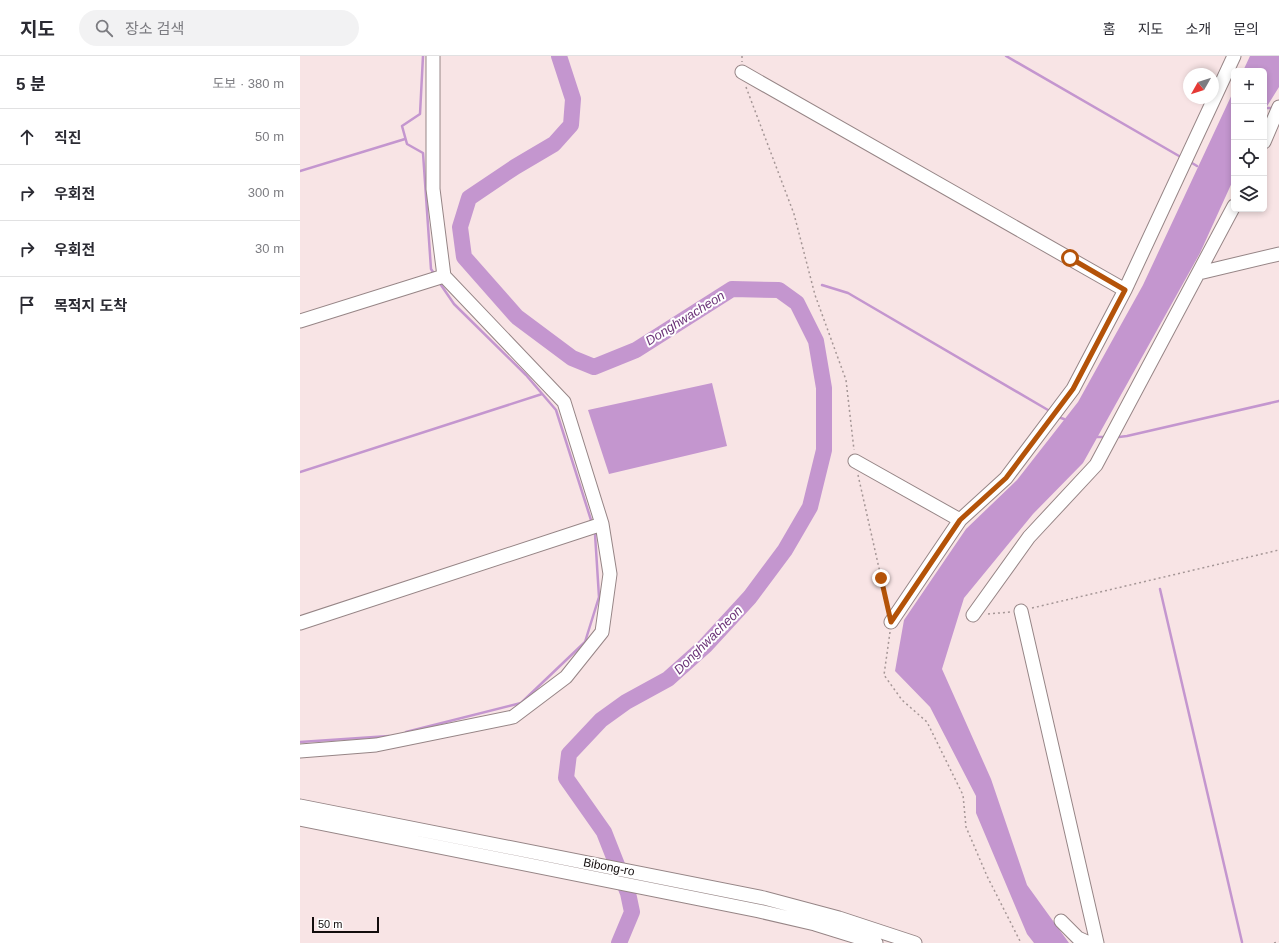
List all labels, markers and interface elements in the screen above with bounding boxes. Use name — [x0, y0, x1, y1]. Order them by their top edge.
search box — [79, 10, 359, 46]
icon: search — [93, 17, 115, 39]
text: 지도 — [20, 19, 55, 40]
text: 장소 검색 — [125, 20, 184, 37]
text: 홈 — [1103, 21, 1116, 37]
text: 지도 — [1138, 21, 1163, 37]
text: 소개 — [1185, 21, 1211, 37]
text: 문의 — [1233, 21, 1259, 37]
north arrow — [1183, 68, 1219, 104]
map controls — [1231, 68, 1267, 212]
button: + — [1231, 68, 1267, 104]
text: 5 분 — [16, 75, 46, 94]
text: 도보 · 380 m — [212, 76, 284, 91]
button: − — [1231, 104, 1267, 140]
icon: ahead — [16, 126, 38, 148]
text: 직진 — [54, 129, 82, 146]
text: 50 m — [255, 129, 284, 144]
button: locate — [1231, 140, 1267, 176]
button: layers — [1231, 176, 1267, 212]
icon: right — [16, 182, 38, 204]
text: 우회전 — [54, 185, 95, 202]
text: 300 m — [248, 185, 284, 200]
icon: right — [16, 238, 38, 260]
text: 우회전 — [54, 241, 95, 258]
text: 30 m — [255, 241, 284, 256]
route start — [1061, 249, 1079, 267]
water label: Donghwacheon — [643, 288, 727, 348]
icon: arrive — [16, 294, 38, 316]
text: 목적지 도착 — [54, 297, 127, 314]
route end — [872, 569, 890, 587]
water label: Donghwacheon — [671, 603, 745, 677]
street label: Bibong-ro — [582, 855, 636, 879]
scale bar — [312, 915, 379, 934]
text: 50 m — [318, 918, 342, 930]

